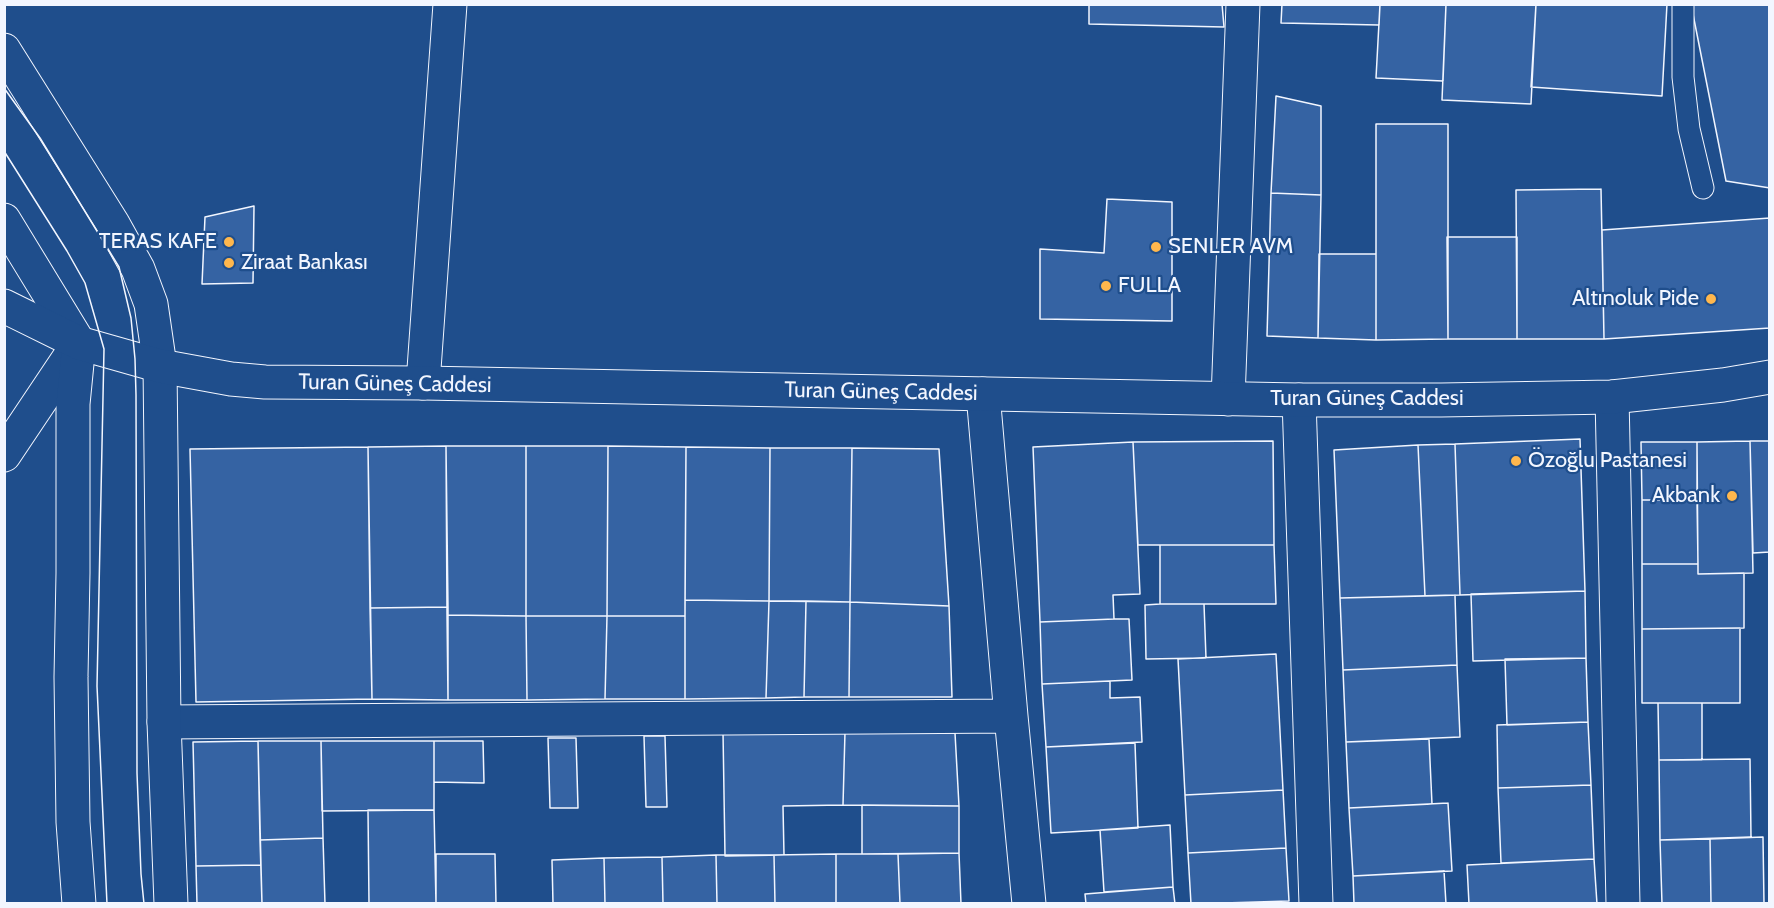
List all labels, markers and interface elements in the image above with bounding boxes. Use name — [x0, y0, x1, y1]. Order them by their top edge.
place label: TERAS KAFE — [99, 229, 217, 255]
place label: SENLER AVM — [1168, 234, 1293, 260]
marker: TERAS KAFE — [222, 235, 236, 249]
marker: SENLER AVM — [1149, 240, 1163, 254]
place label: Ziraat Bankası — [241, 250, 368, 276]
marker: Ziraat Bankası — [222, 256, 236, 270]
place label: FULLA — [1118, 273, 1181, 299]
marker: FULLA — [1099, 279, 1113, 293]
place label: Altınoluk Pide — [1572, 286, 1699, 312]
marker: Altınoluk Pide — [1704, 292, 1718, 306]
street label: Turan Güneş Caddesi — [298, 369, 492, 399]
street label: Turan Güneş Caddesi — [784, 377, 978, 407]
street label: Turan Güneş Caddesi — [1270, 386, 1464, 412]
place label: Özoğlu Pastanesi — [1528, 448, 1687, 474]
marker: Özoğlu Pastanesi — [1509, 454, 1523, 468]
place label: Akbank — [1652, 483, 1720, 509]
marker: Akbank — [1725, 489, 1739, 503]

